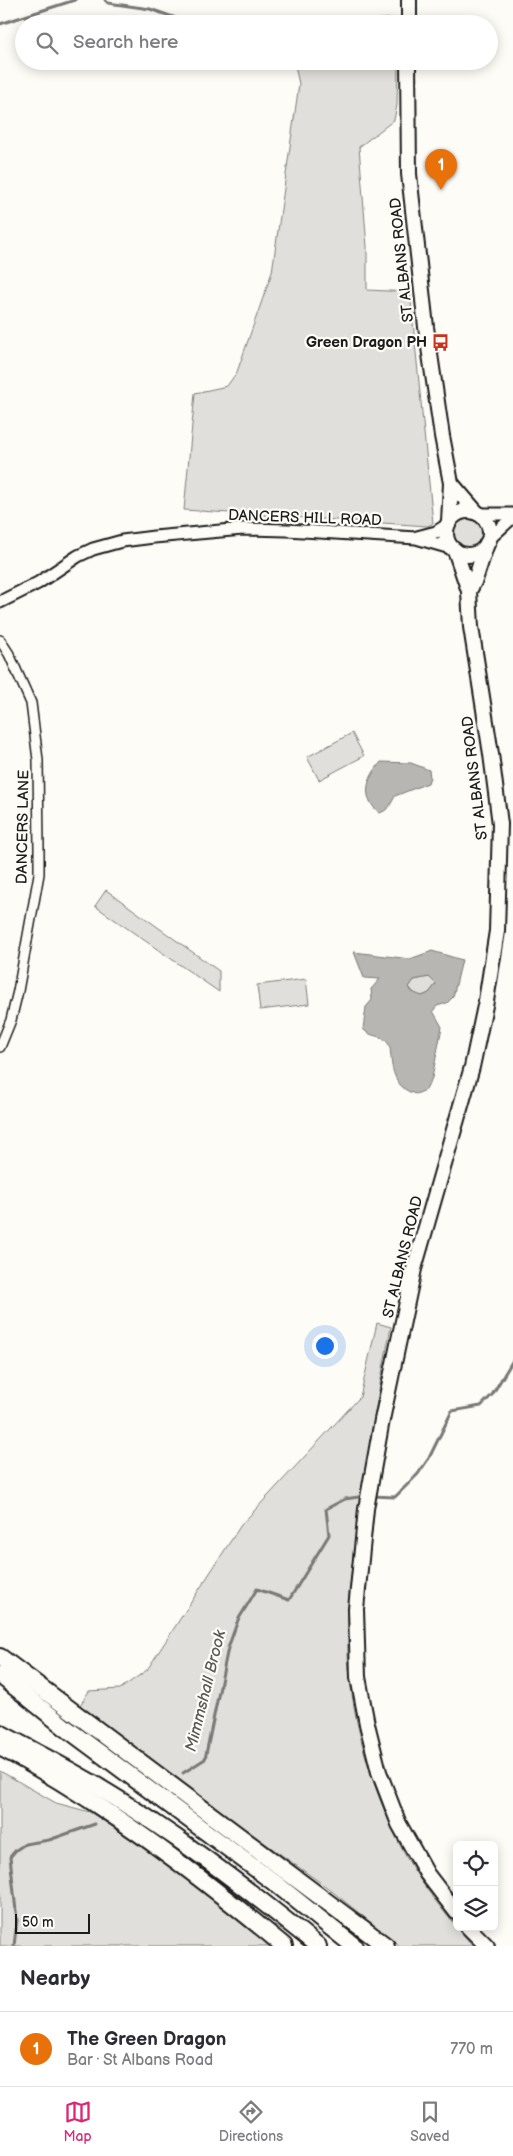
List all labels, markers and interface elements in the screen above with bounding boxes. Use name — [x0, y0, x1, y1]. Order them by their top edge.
search box — [15, 15, 498, 70]
icon: search — [33, 29, 61, 57]
text: Search here — [73, 31, 178, 54]
pin: 1 — [425, 149, 457, 190]
street label: ST ALBANS ROAD — [386, 197, 418, 323]
bus stop icon: Green Dragon PH — [431, 332, 451, 352]
place label: Green Dragon PH — [306, 333, 427, 352]
street label: DANCERS HILL ROAD — [228, 506, 382, 530]
street label: ST ALBANS ROAD — [458, 715, 492, 841]
street label: DANCERS LANE — [13, 770, 33, 884]
street label: ST ALBANS ROAD — [379, 1194, 427, 1320]
your location — [312, 1333, 338, 1359]
water label: Mimmshall Brook — [182, 1627, 231, 1754]
map controls — [453, 1841, 498, 1931]
button: locate — [453, 1841, 498, 1886]
button: layers — [453, 1886, 498, 1931]
scale bar — [15, 1911, 90, 1934]
text: 50 m — [22, 1914, 54, 1931]
text: Nearby — [20, 1966, 90, 1991]
text: The Green Dragon — [67, 2028, 226, 2051]
text: 1 — [33, 2040, 39, 2059]
text: 770 m — [450, 2040, 493, 2059]
text: Bar · St Albans Road — [67, 2051, 213, 2070]
tab: Map — [64, 2098, 92, 2145]
tab: Directions — [219, 2098, 283, 2145]
tab: Saved — [410, 2098, 449, 2145]

